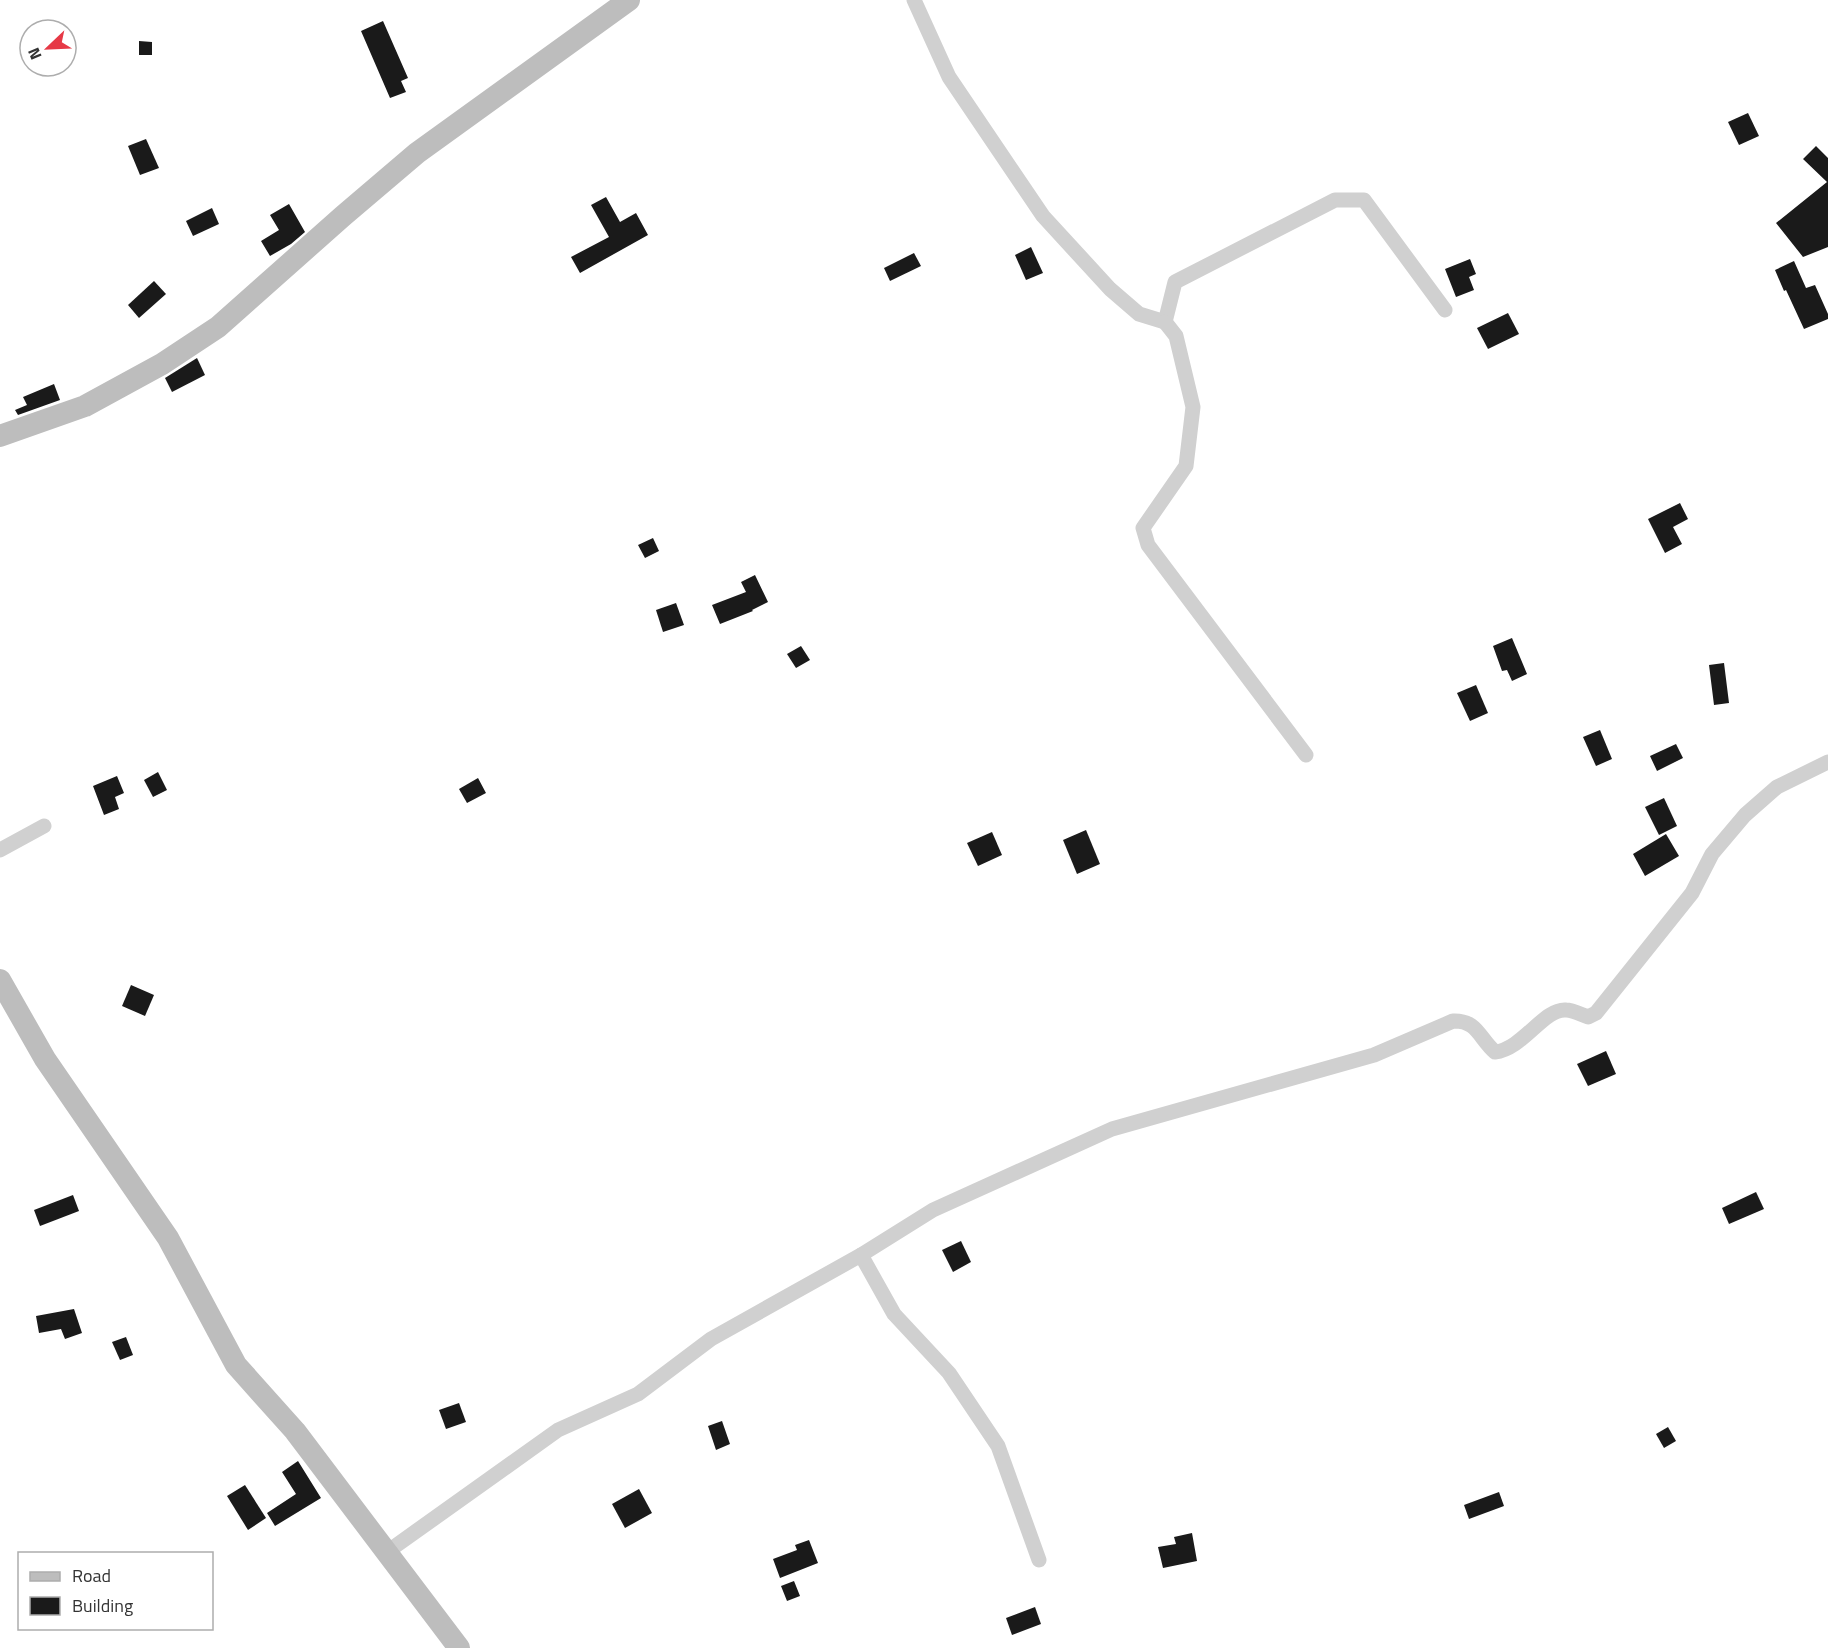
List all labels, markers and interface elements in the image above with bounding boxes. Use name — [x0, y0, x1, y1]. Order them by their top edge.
north arrow — [18, 18, 78, 78]
text: N — [21, 44, 47, 64]
legend — [18, 1552, 213, 1630]
text: Road — [72, 1562, 111, 1589]
text: Building — [72, 1592, 133, 1619]

